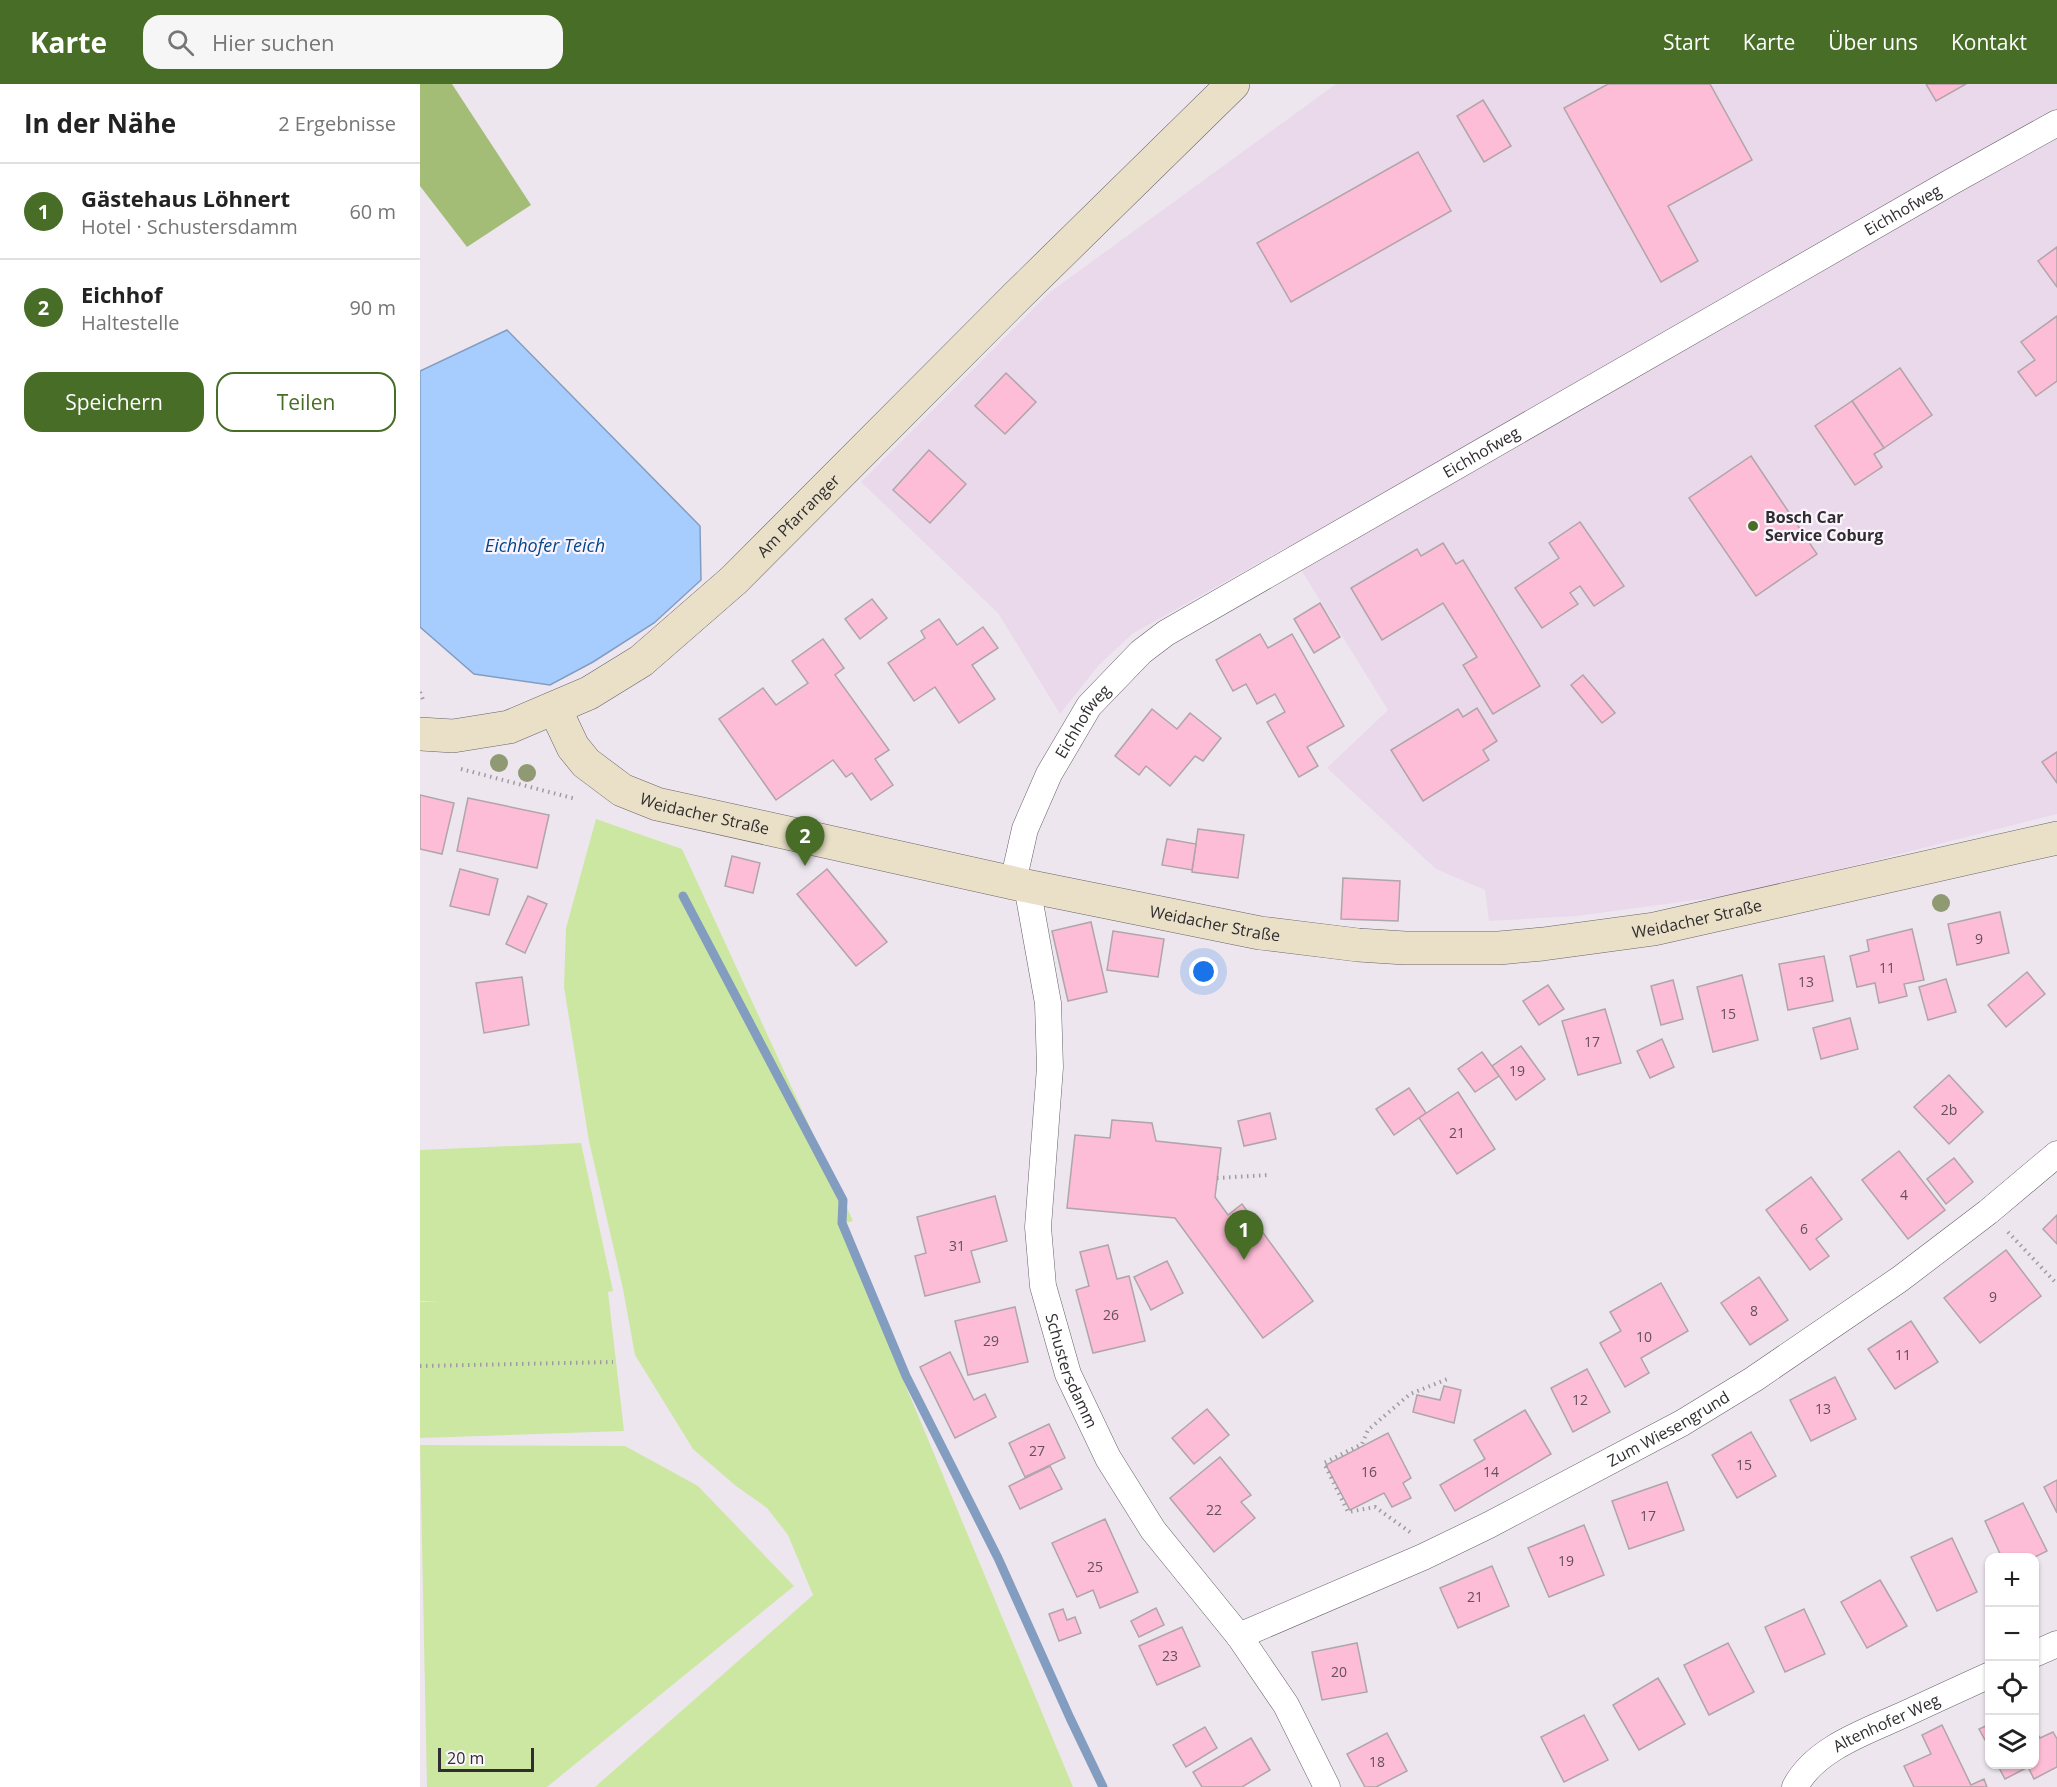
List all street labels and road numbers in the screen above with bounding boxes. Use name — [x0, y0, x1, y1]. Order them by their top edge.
street label: Eichhofweg — [1860, 179, 1945, 241]
street label: Eichhofweg — [1439, 421, 1524, 483]
street label: Am Pfarranger — [752, 469, 845, 562]
street label: Eichhofweg — [1050, 679, 1115, 762]
street label: Weidacher Straße — [637, 787, 772, 840]
street label: Weidacher Straße — [1630, 894, 1764, 943]
street label: Weidacher Straße — [1148, 900, 1281, 946]
street label: Schustersdamm — [1040, 1311, 1103, 1431]
street label: Zum Wiesengrund — [1603, 1386, 1733, 1472]
street label: Altenhofer Weg — [1829, 1688, 1944, 1757]

